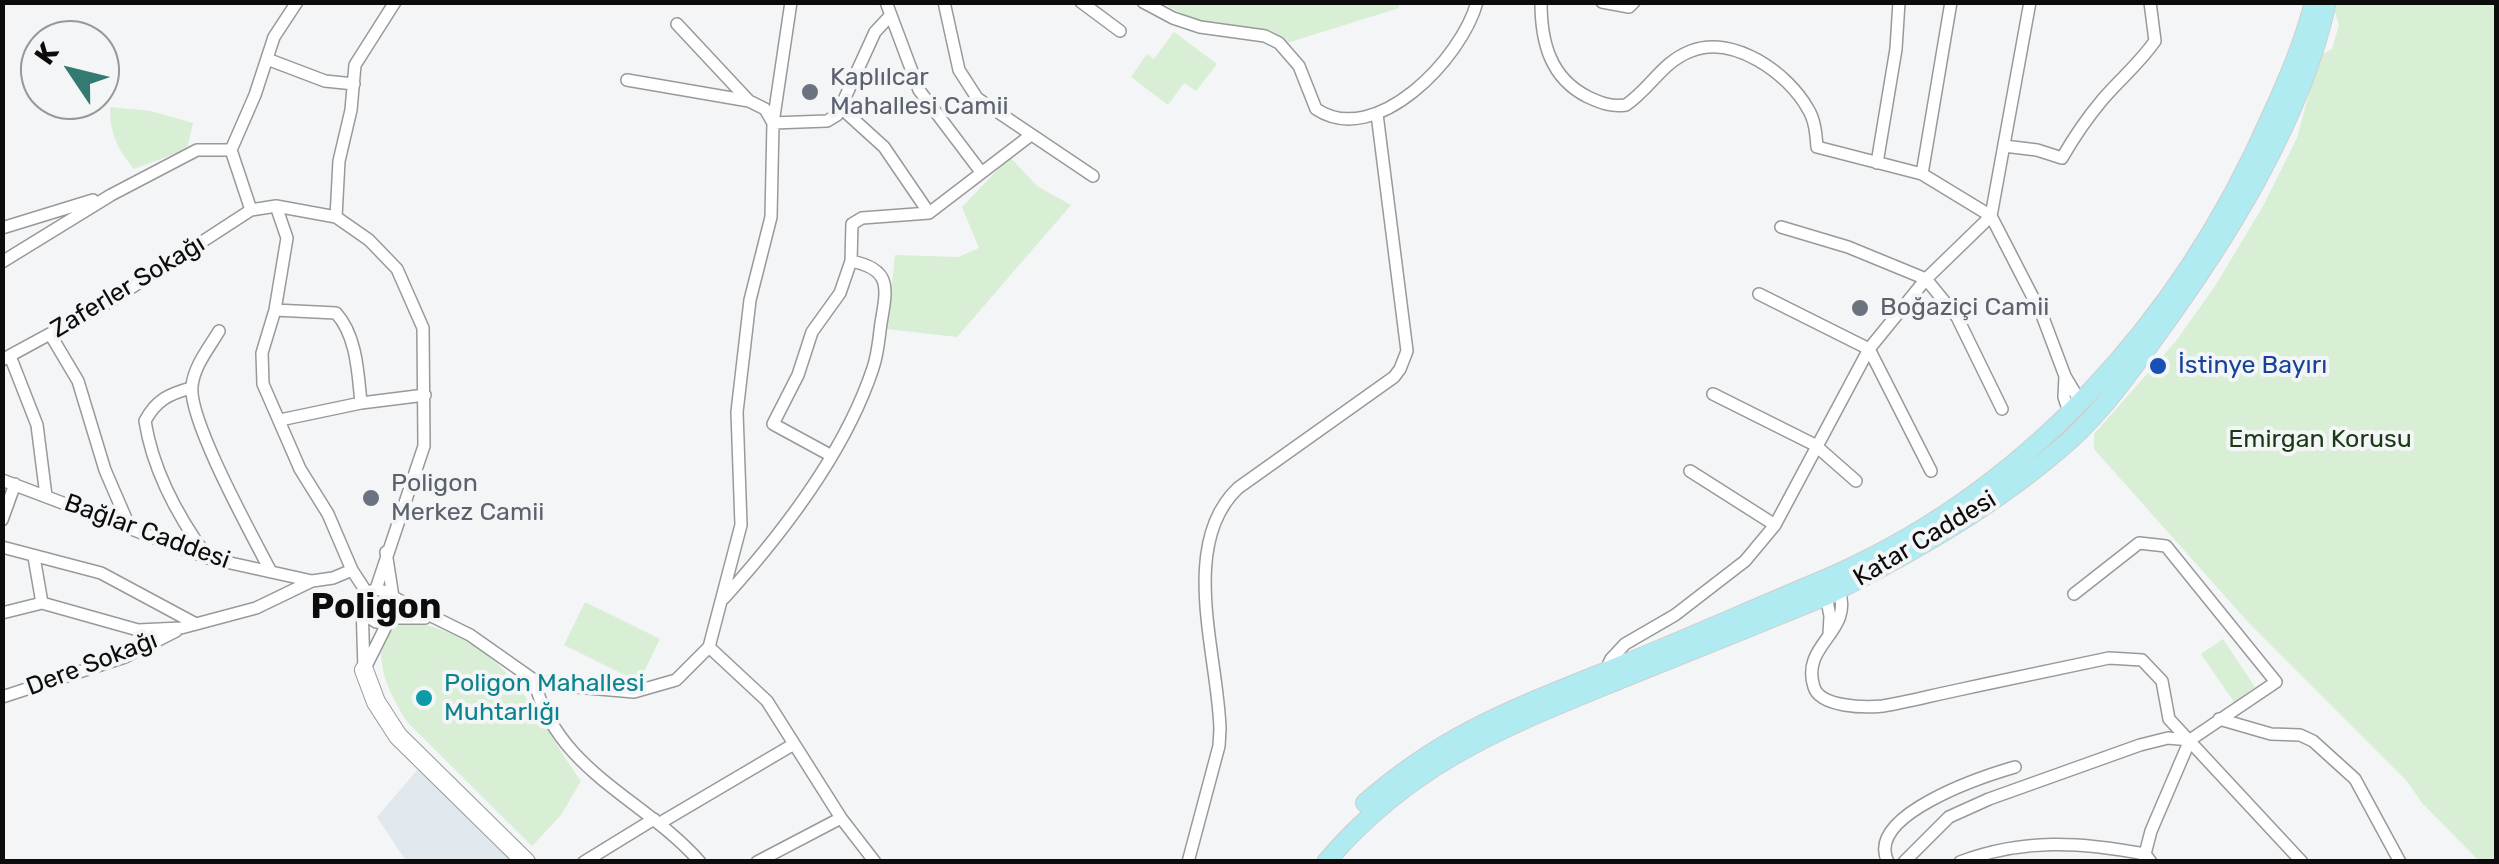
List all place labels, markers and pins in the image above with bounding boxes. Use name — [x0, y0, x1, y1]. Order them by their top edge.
place label: Kaplılcar Mahallesi Camii — [830, 63, 1009, 122]
marker: Kaplılcar Mahallesi Camii — [799, 81, 821, 103]
place label: Boğaziçi Camii — [1880, 293, 2049, 323]
marker: Boğaziçi Camii — [1849, 297, 1871, 319]
place label: İstinye Bayırı — [2178, 351, 2327, 381]
marker: İstinye Bayırı — [2147, 355, 2169, 377]
place label: Poligon Merkez Camii — [391, 469, 544, 528]
marker: Poligon Merkez Camii — [360, 487, 382, 509]
place label: Poligon Mahallesi Muhtarlığı — [444, 669, 645, 728]
marker: Poligon Mahallesi Muhtarlığı — [413, 687, 435, 709]

